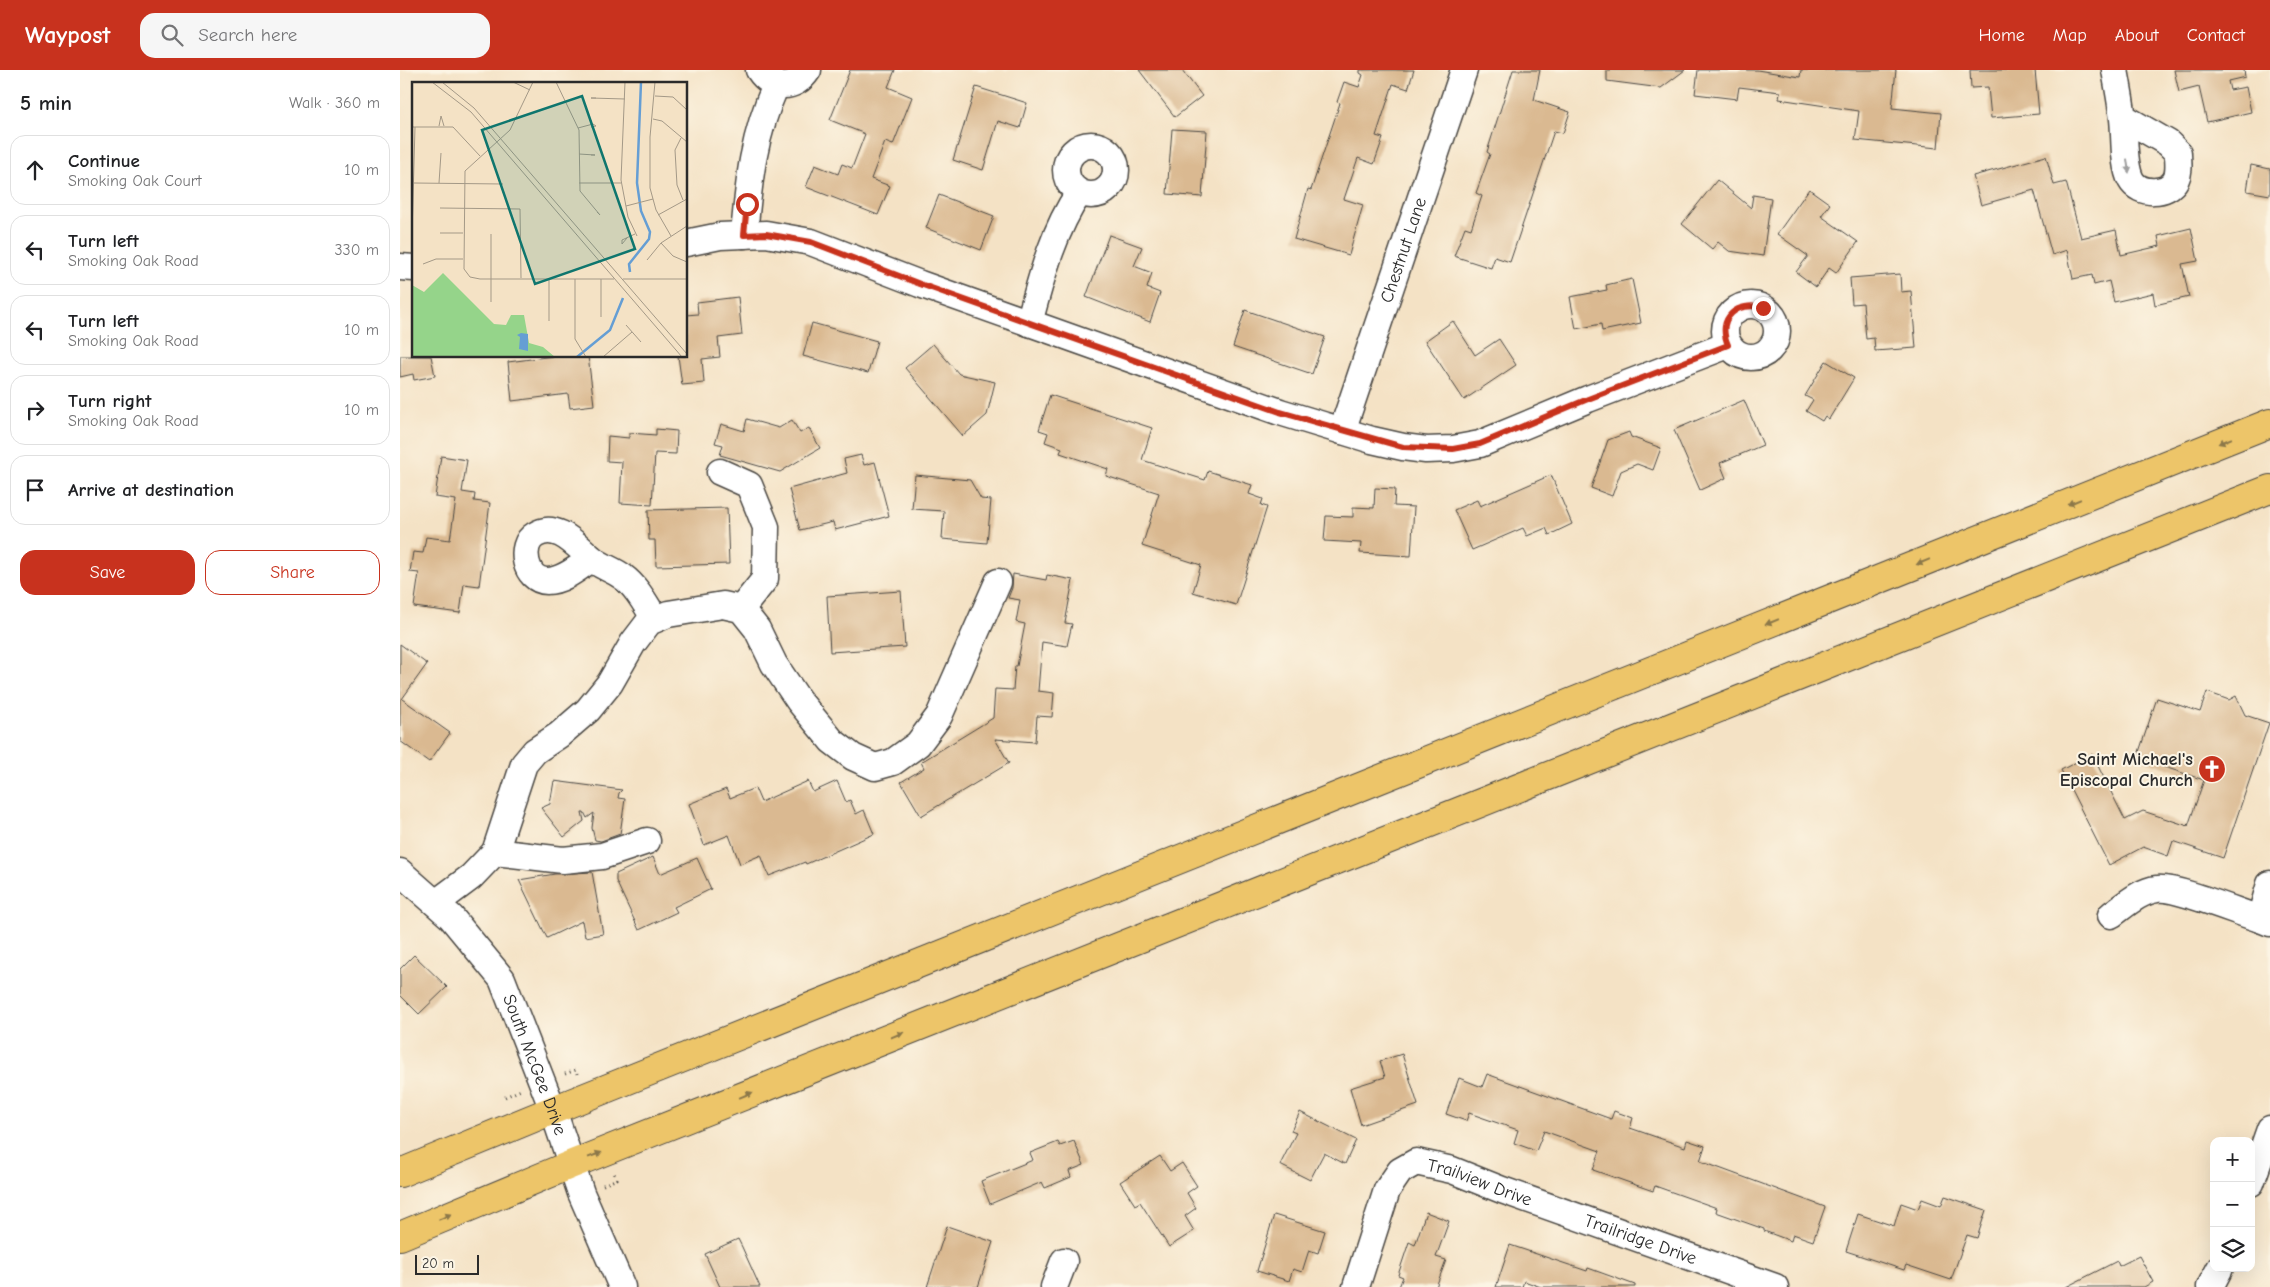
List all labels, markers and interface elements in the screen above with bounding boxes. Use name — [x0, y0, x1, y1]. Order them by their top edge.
search box — [140, 13, 490, 58]
text: Waypost — [25, 21, 110, 49]
icon: search — [158, 21, 186, 49]
text: Search here — [198, 24, 297, 46]
text: Home — [1978, 25, 2025, 46]
text: Map — [2053, 25, 2087, 46]
text: About — [2115, 25, 2159, 46]
text: Contact — [2187, 25, 2245, 46]
inset map — [412, 82, 688, 358]
text: 5 min — [20, 91, 72, 115]
text: Walk · 360 m — [289, 94, 380, 112]
text: Continue — [68, 150, 140, 172]
icon: ahead — [21, 156, 49, 184]
one-way arrow — [2124, 158, 2132, 174]
text: 10 m — [344, 161, 379, 179]
text: Smoking Oak Court — [68, 172, 202, 190]
route start — [736, 193, 759, 216]
street label: Chestnut Lane — [1376, 195, 1431, 305]
text: Turn left — [68, 230, 139, 252]
icon: left — [21, 236, 49, 264]
text: 330 m — [334, 241, 379, 259]
text: Smoking Oak Road — [68, 252, 199, 270]
route end — [1752, 297, 1775, 320]
text: Turn left — [68, 310, 139, 332]
icon: left — [21, 316, 49, 344]
text: 10 m — [344, 321, 379, 339]
text: Smoking Oak Road — [68, 332, 199, 350]
text: Turn right — [68, 390, 152, 412]
icon: right — [21, 396, 49, 424]
text: 10 m — [344, 401, 379, 419]
text: Smoking Oak Road — [68, 412, 199, 430]
one-way arrow — [2218, 438, 2232, 446]
icon: arrive — [21, 476, 49, 504]
text: Arrive at destination — [68, 479, 234, 501]
one-way arrow — [2066, 498, 2081, 506]
button: Save — [20, 550, 195, 595]
button: Share — [205, 550, 380, 595]
one-way arrow — [1915, 558, 1930, 566]
one-way arrow — [1765, 619, 1779, 627]
place label: Saint Michael's Episcopal Church — [2060, 749, 2193, 791]
church icon: Saint Michael's Episcopal Church — [2197, 754, 2227, 784]
street label: South McGee Drive — [498, 991, 571, 1138]
one-way arrow — [890, 1030, 904, 1038]
one-way arrow — [739, 1091, 754, 1099]
map controls — [2210, 1137, 2255, 1272]
button: + — [2210, 1137, 2255, 1182]
one-way arrow — [588, 1151, 603, 1159]
street label: Trailview Drive — [1425, 1154, 1535, 1210]
button: − — [2210, 1182, 2255, 1227]
street label: Trailridge Drive — [1582, 1210, 1700, 1269]
one-way arrow — [438, 1212, 452, 1220]
button: layers — [2210, 1227, 2255, 1272]
scale bar — [415, 1252, 479, 1275]
text: 20 m — [422, 1255, 454, 1272]

